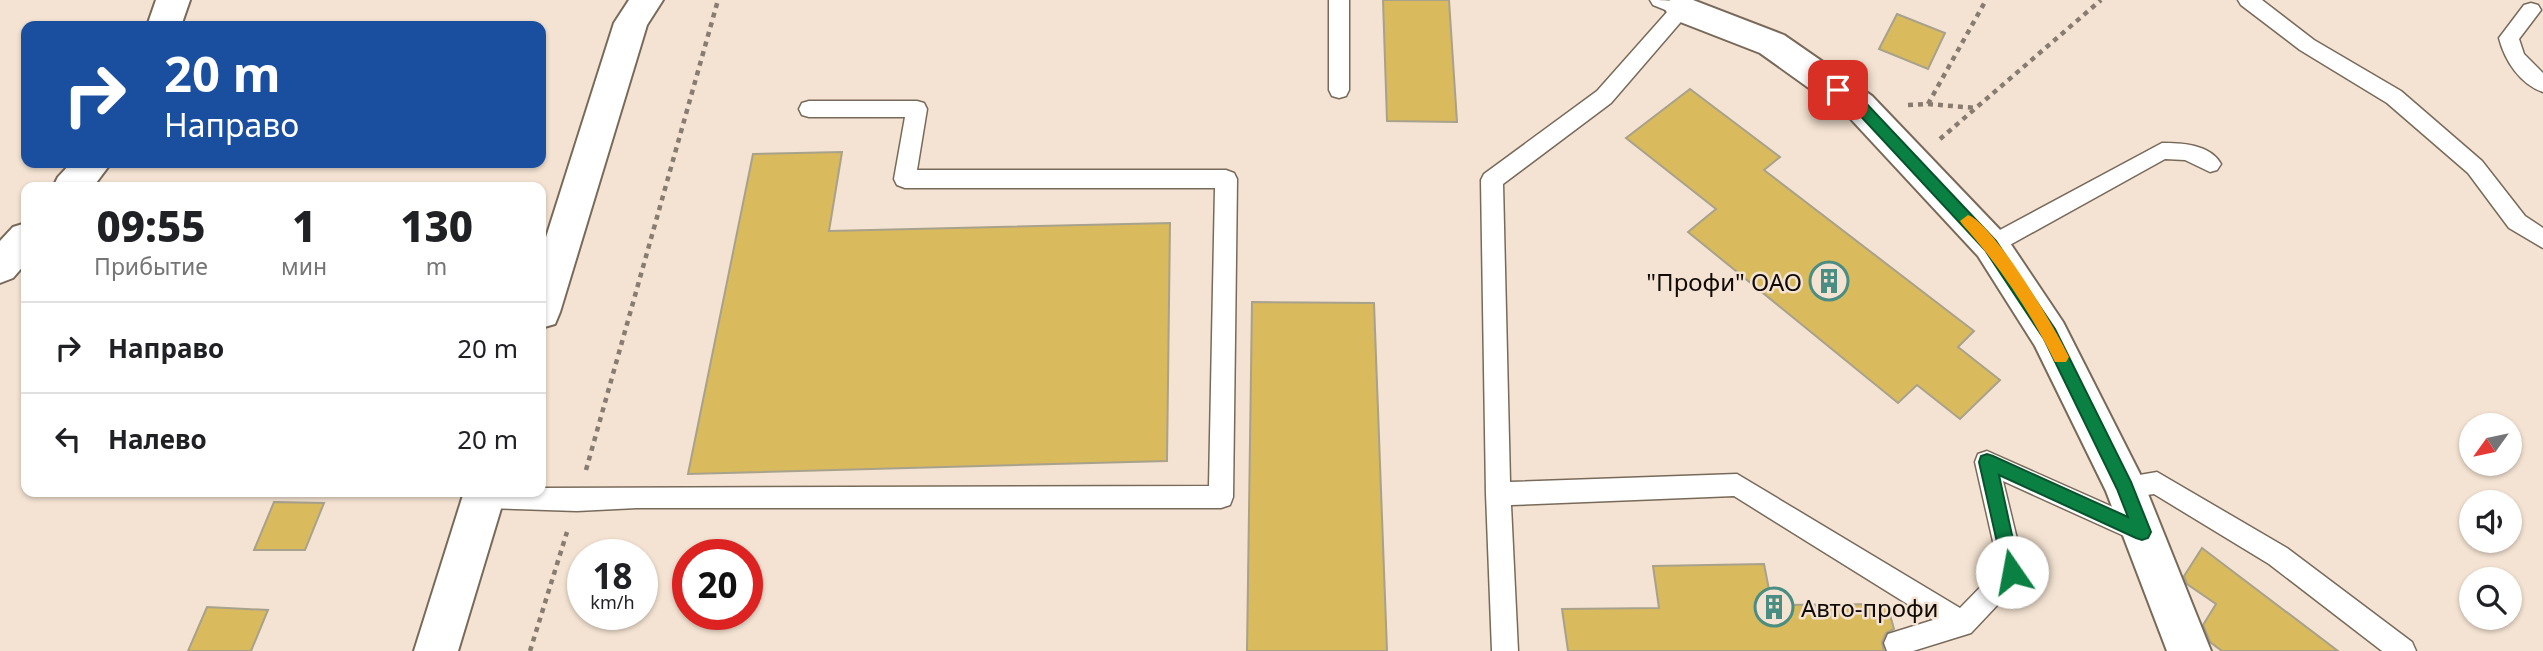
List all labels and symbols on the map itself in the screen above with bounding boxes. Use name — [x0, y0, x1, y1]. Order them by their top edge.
pin — [1808, 60, 1868, 120]
building icon: "Профи" ОАО — [1808, 260, 1850, 302]
place label: "Профи" ОАО — [1646, 265, 1802, 298]
north arrow — [2459, 413, 2522, 476]
position arrow — [1975, 535, 2049, 609]
speed limit sign: 20 — [672, 539, 763, 630]
building icon: Авто-профи — [1753, 586, 1795, 628]
place label: Авто-профи — [1801, 591, 1939, 624]

